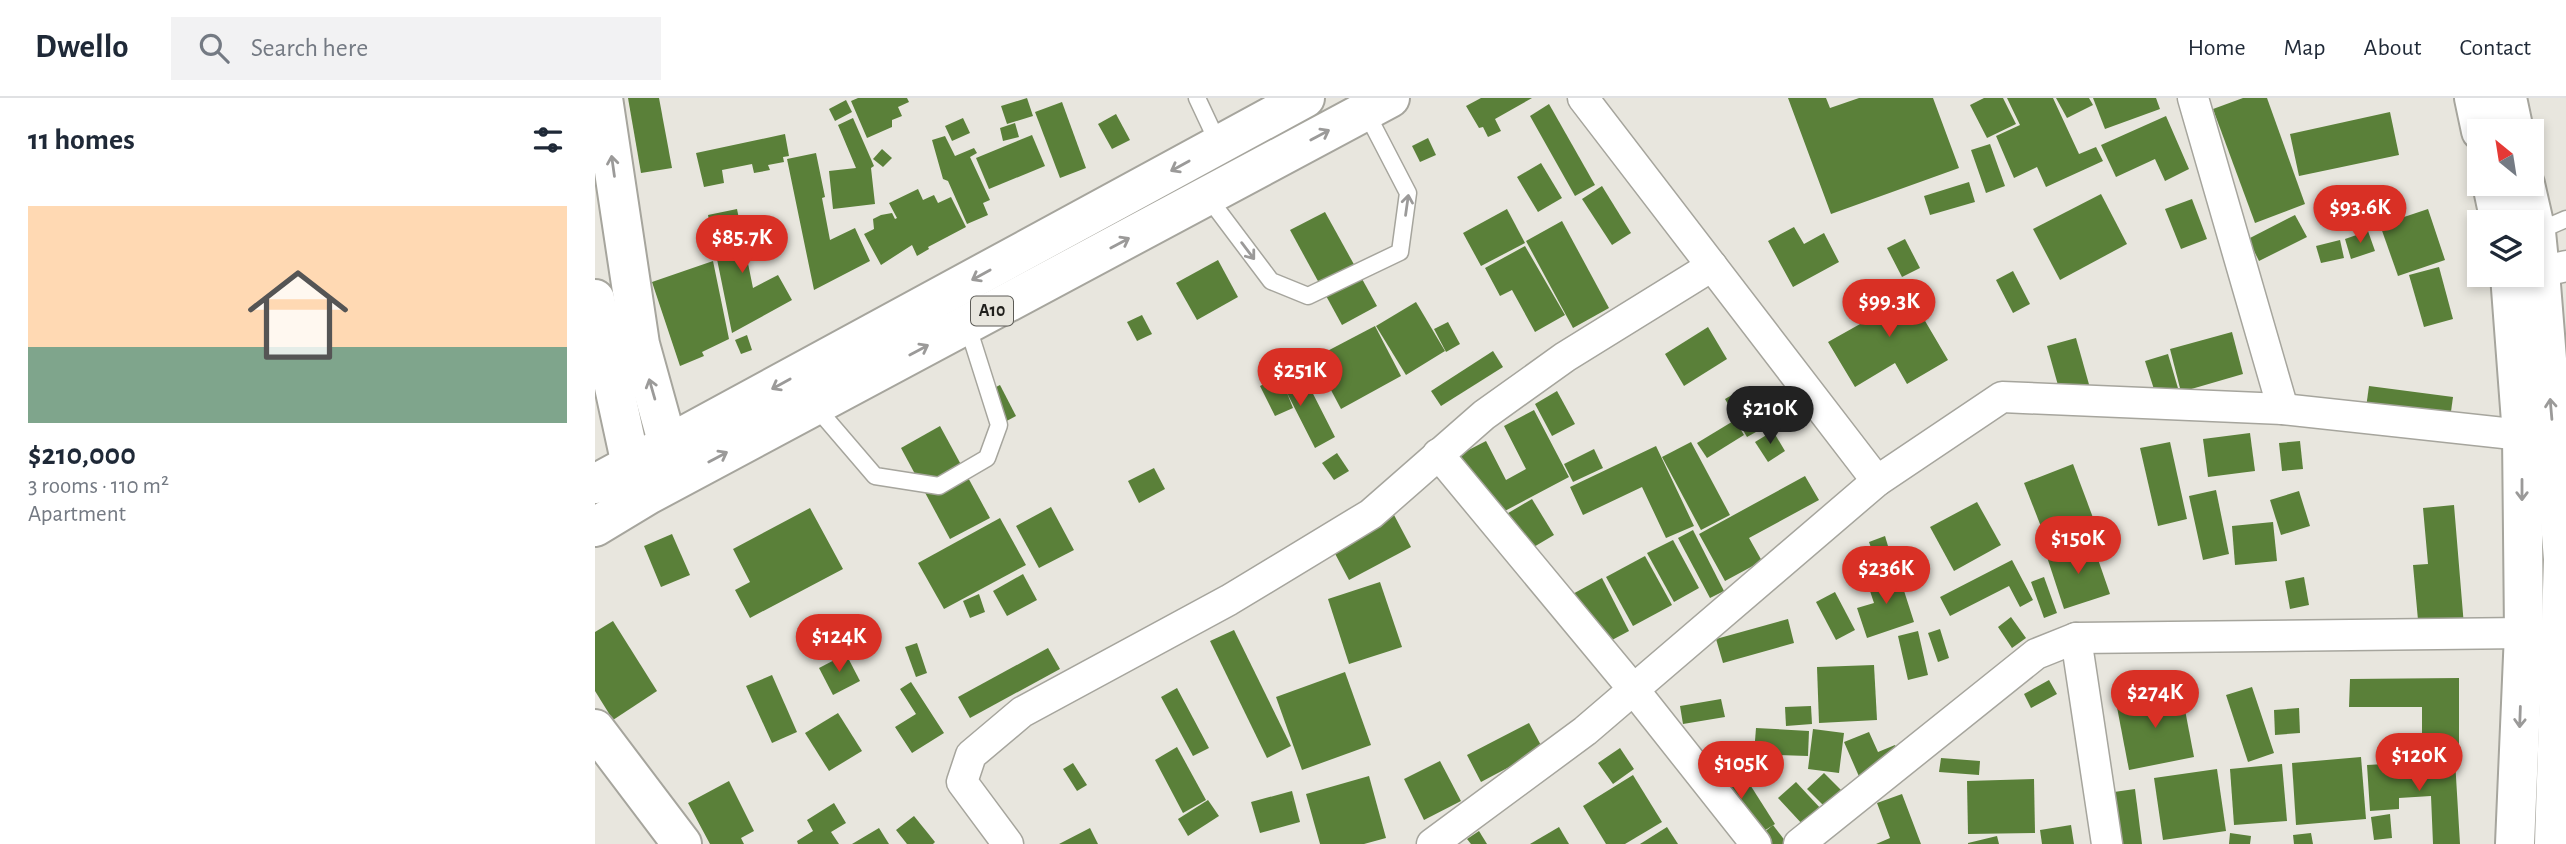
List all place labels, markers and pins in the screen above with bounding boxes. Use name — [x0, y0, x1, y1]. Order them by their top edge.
pin: $93.6K — [2303, 186, 2417, 245]
pin: $85.7K — [685, 216, 799, 275]
pin: $99.3K — [1832, 280, 1946, 339]
pin: $251K — [1251, 348, 1349, 408]
pin: $210K — [1721, 386, 1819, 446]
pin: $150K — [2029, 517, 2127, 576]
pin: $236K — [1837, 546, 1935, 606]
pin: $124K — [790, 614, 888, 674]
pin: $274K — [2106, 670, 2204, 730]
pin: $120K — [2370, 734, 2468, 793]
pin: $105K — [1692, 742, 1790, 801]

